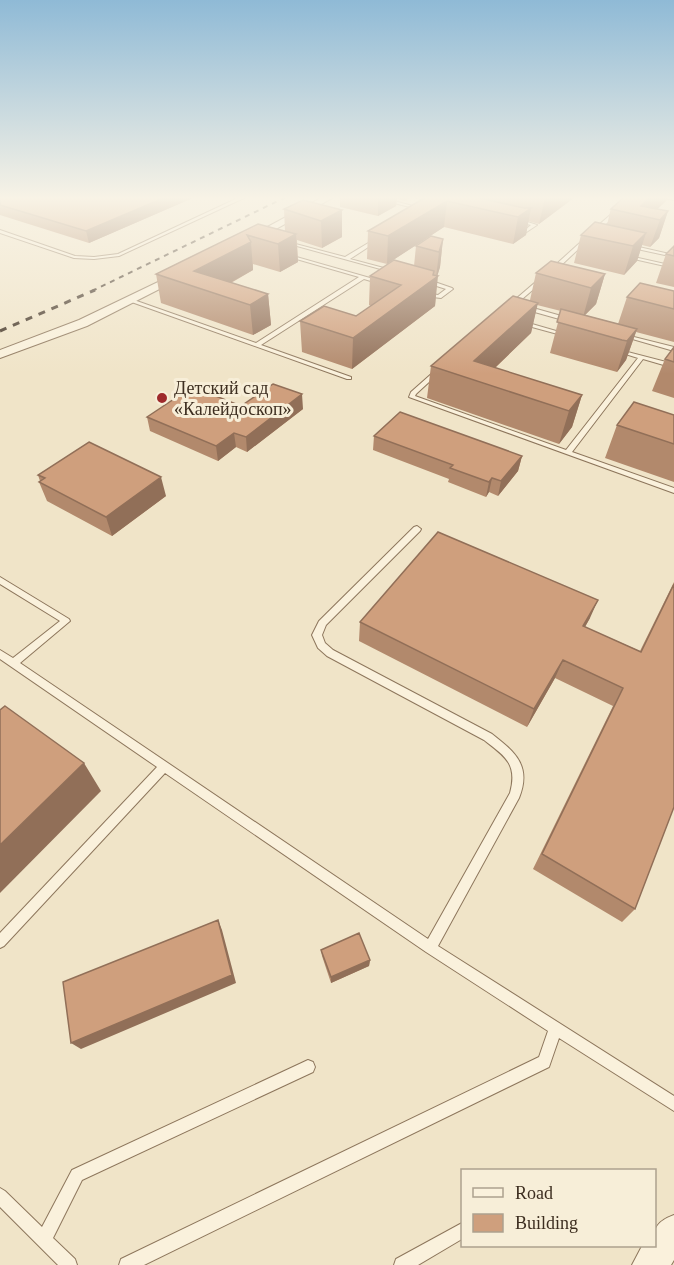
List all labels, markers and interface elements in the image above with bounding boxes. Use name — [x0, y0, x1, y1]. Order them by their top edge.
place label: Детский сад «Калейдоскоп» — [174, 378, 292, 419]
marker: Детский сад «Калейдоскоп» — [155, 391, 169, 405]
legend — [461, 1169, 656, 1247]
text: Road — [515, 1183, 553, 1203]
text: Building — [515, 1213, 578, 1233]

